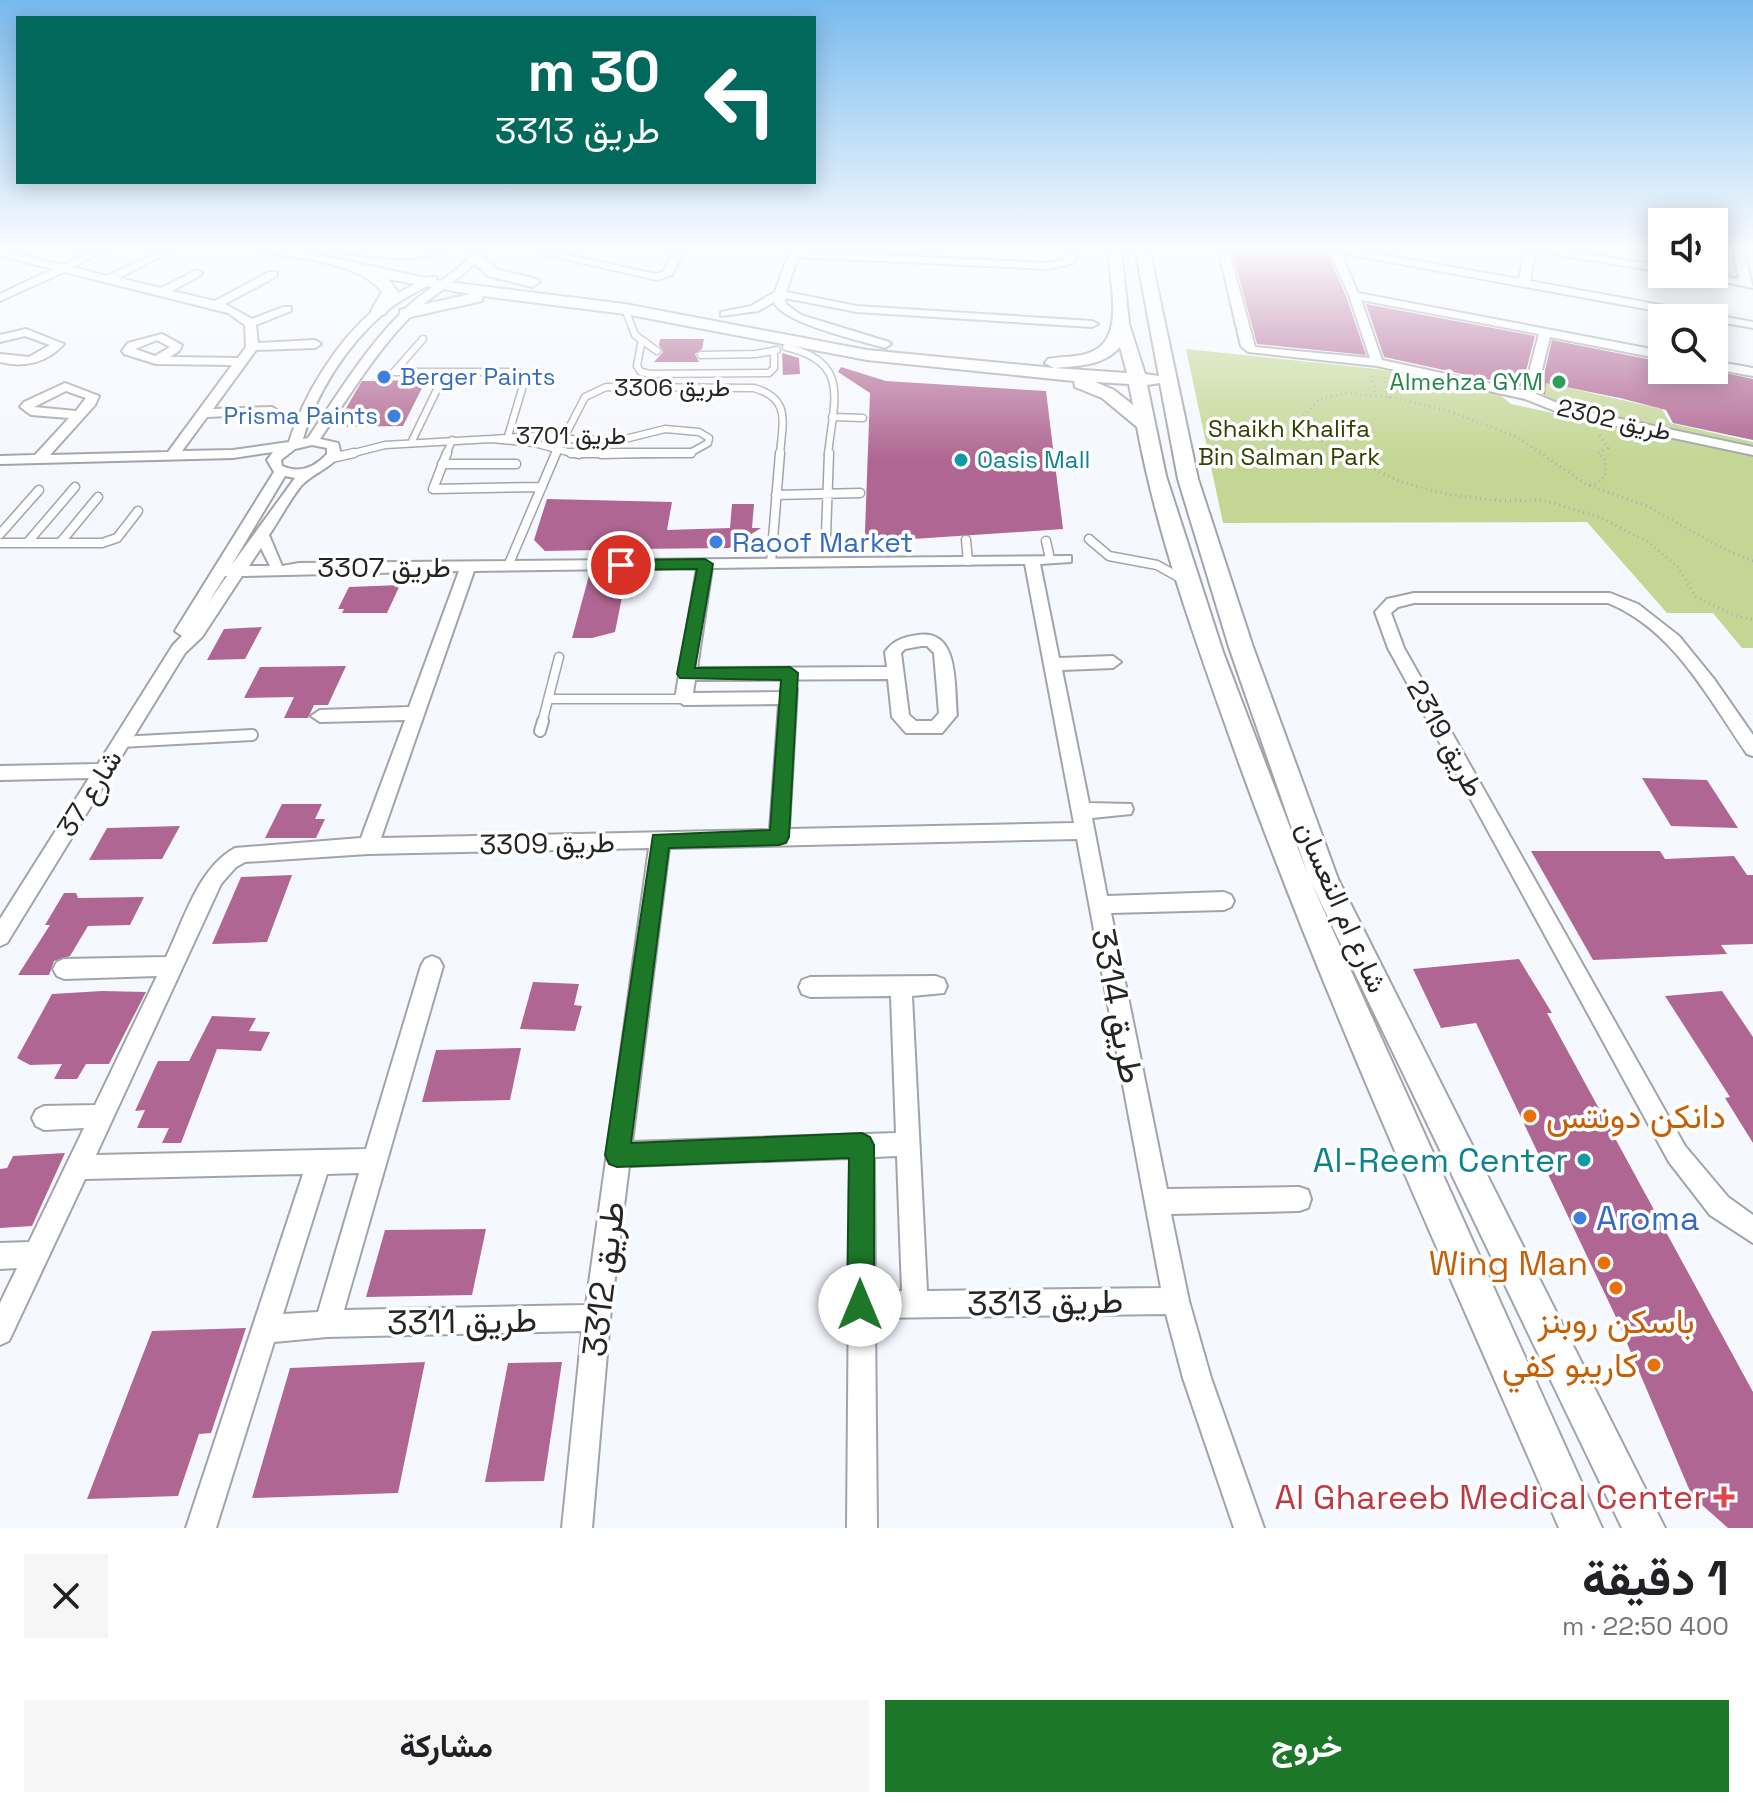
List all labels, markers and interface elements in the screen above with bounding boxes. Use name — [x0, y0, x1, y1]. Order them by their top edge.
text: 30 m — [528, 36, 660, 107]
icon: left — [688, 48, 792, 152]
text: طريق 3313 — [495, 108, 660, 154]
map controls — [1648, 208, 1728, 384]
button: sound — [1648, 208, 1728, 288]
button: search — [1648, 304, 1728, 384]
place label: Berger Paints — [400, 361, 555, 392]
place label: Almehza GYM — [1390, 366, 1543, 397]
marker: Berger Paints — [375, 368, 393, 386]
street label: طريق 3306 — [614, 372, 730, 403]
marker: Almehza GYM — [1550, 373, 1568, 391]
street label: طريق 2302 — [1554, 391, 1674, 448]
place label: Prisma Paints — [223, 400, 378, 431]
marker: Prisma Paints — [385, 407, 403, 425]
park label: Shaikh Khalifa Bin Salman Park — [1198, 413, 1380, 472]
street label: طريق 3701 — [516, 420, 626, 451]
place label: Oasis Mall — [977, 444, 1090, 475]
marker: Oasis Mall — [952, 451, 970, 469]
place label: Raoof Market — [732, 524, 913, 560]
pin — [587, 531, 655, 599]
marker: Raoof Market — [707, 533, 725, 551]
icon: arrive — [599, 543, 643, 587]
street label: طريق 3307 — [317, 549, 451, 585]
street label: طريق 2319 — [1399, 673, 1493, 803]
street label: شارع 37 — [48, 743, 131, 844]
street label: شارع ام النعسان — [1287, 816, 1396, 999]
street label: طريق 3309 — [479, 824, 615, 862]
street label: طريق 3314 — [1081, 925, 1154, 1087]
place label: دانكن دونتس — [1546, 1095, 1726, 1138]
marker: دانكن دونتس — [1521, 1107, 1539, 1125]
place label: Al-Reem Center — [1313, 1139, 1568, 1182]
marker: Al-Reem Center — [1575, 1151, 1593, 1169]
place label: Aroma — [1596, 1197, 1699, 1240]
street label: طريق 3312 — [573, 1199, 634, 1359]
marker: Aroma — [1571, 1209, 1589, 1227]
place label: Wing Man — [1429, 1242, 1588, 1285]
marker: Wing Man — [1595, 1254, 1613, 1272]
position arrow — [818, 1263, 902, 1347]
marker: باسكن روبنز — [1607, 1279, 1625, 1297]
street label: طريق 3313 — [967, 1280, 1123, 1325]
street label: طريق 3311 — [387, 1299, 537, 1344]
place label: باسكن روبنز — [1536, 1300, 1695, 1343]
place label: كاريبو كفي — [1502, 1344, 1638, 1393]
marker: كاريبو كفي — [1645, 1356, 1663, 1374]
place label: Al Ghareeb Medical Center — [1275, 1476, 1706, 1519]
marker: Al Ghareeb Medical Center — [1713, 1486, 1735, 1508]
text: 1 دقيقة — [1582, 1548, 1729, 1609]
button: close — [24, 1554, 108, 1638]
text: 400 m · 22:50 — [1562, 1609, 1729, 1643]
button: مشاركة — [24, 1700, 869, 1792]
button: خروج — [885, 1700, 1729, 1792]

